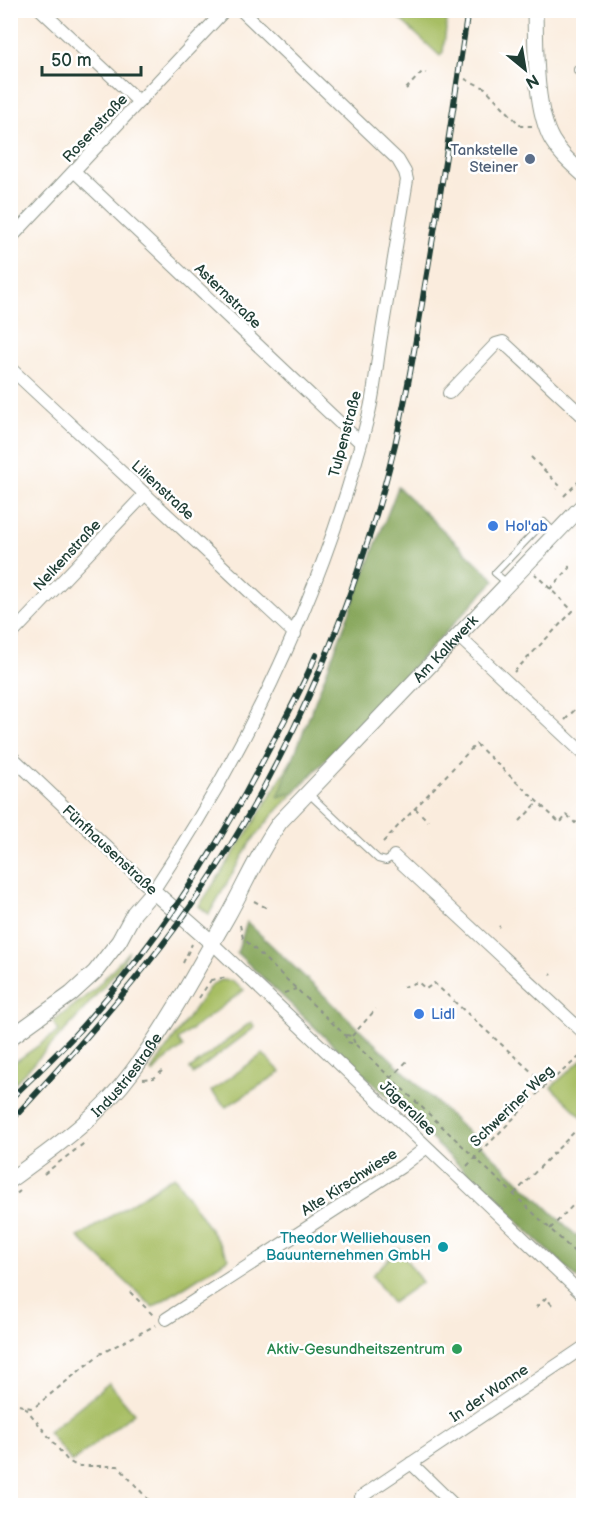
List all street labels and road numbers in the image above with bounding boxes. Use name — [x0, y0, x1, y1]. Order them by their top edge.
street label: Rosenstraße — [59, 90, 132, 167]
street label: Asternstraße — [190, 260, 265, 333]
street label: Tulpenstraße — [325, 389, 366, 479]
street label: Lilienstraße — [127, 456, 198, 524]
street label: Nelkenstraße — [29, 516, 105, 595]
street label: Am Kalkwerk — [409, 611, 483, 687]
street label: Fünfhausenstraße — [58, 801, 161, 899]
street label: Industriestraße — [88, 1029, 167, 1122]
street label: Schweriner Weg — [466, 1061, 558, 1151]
street label: Jägerallee — [375, 1077, 440, 1140]
street label: Alte Kirschwiese — [298, 1144, 401, 1221]
street label: In der Wanne — [446, 1360, 532, 1427]

